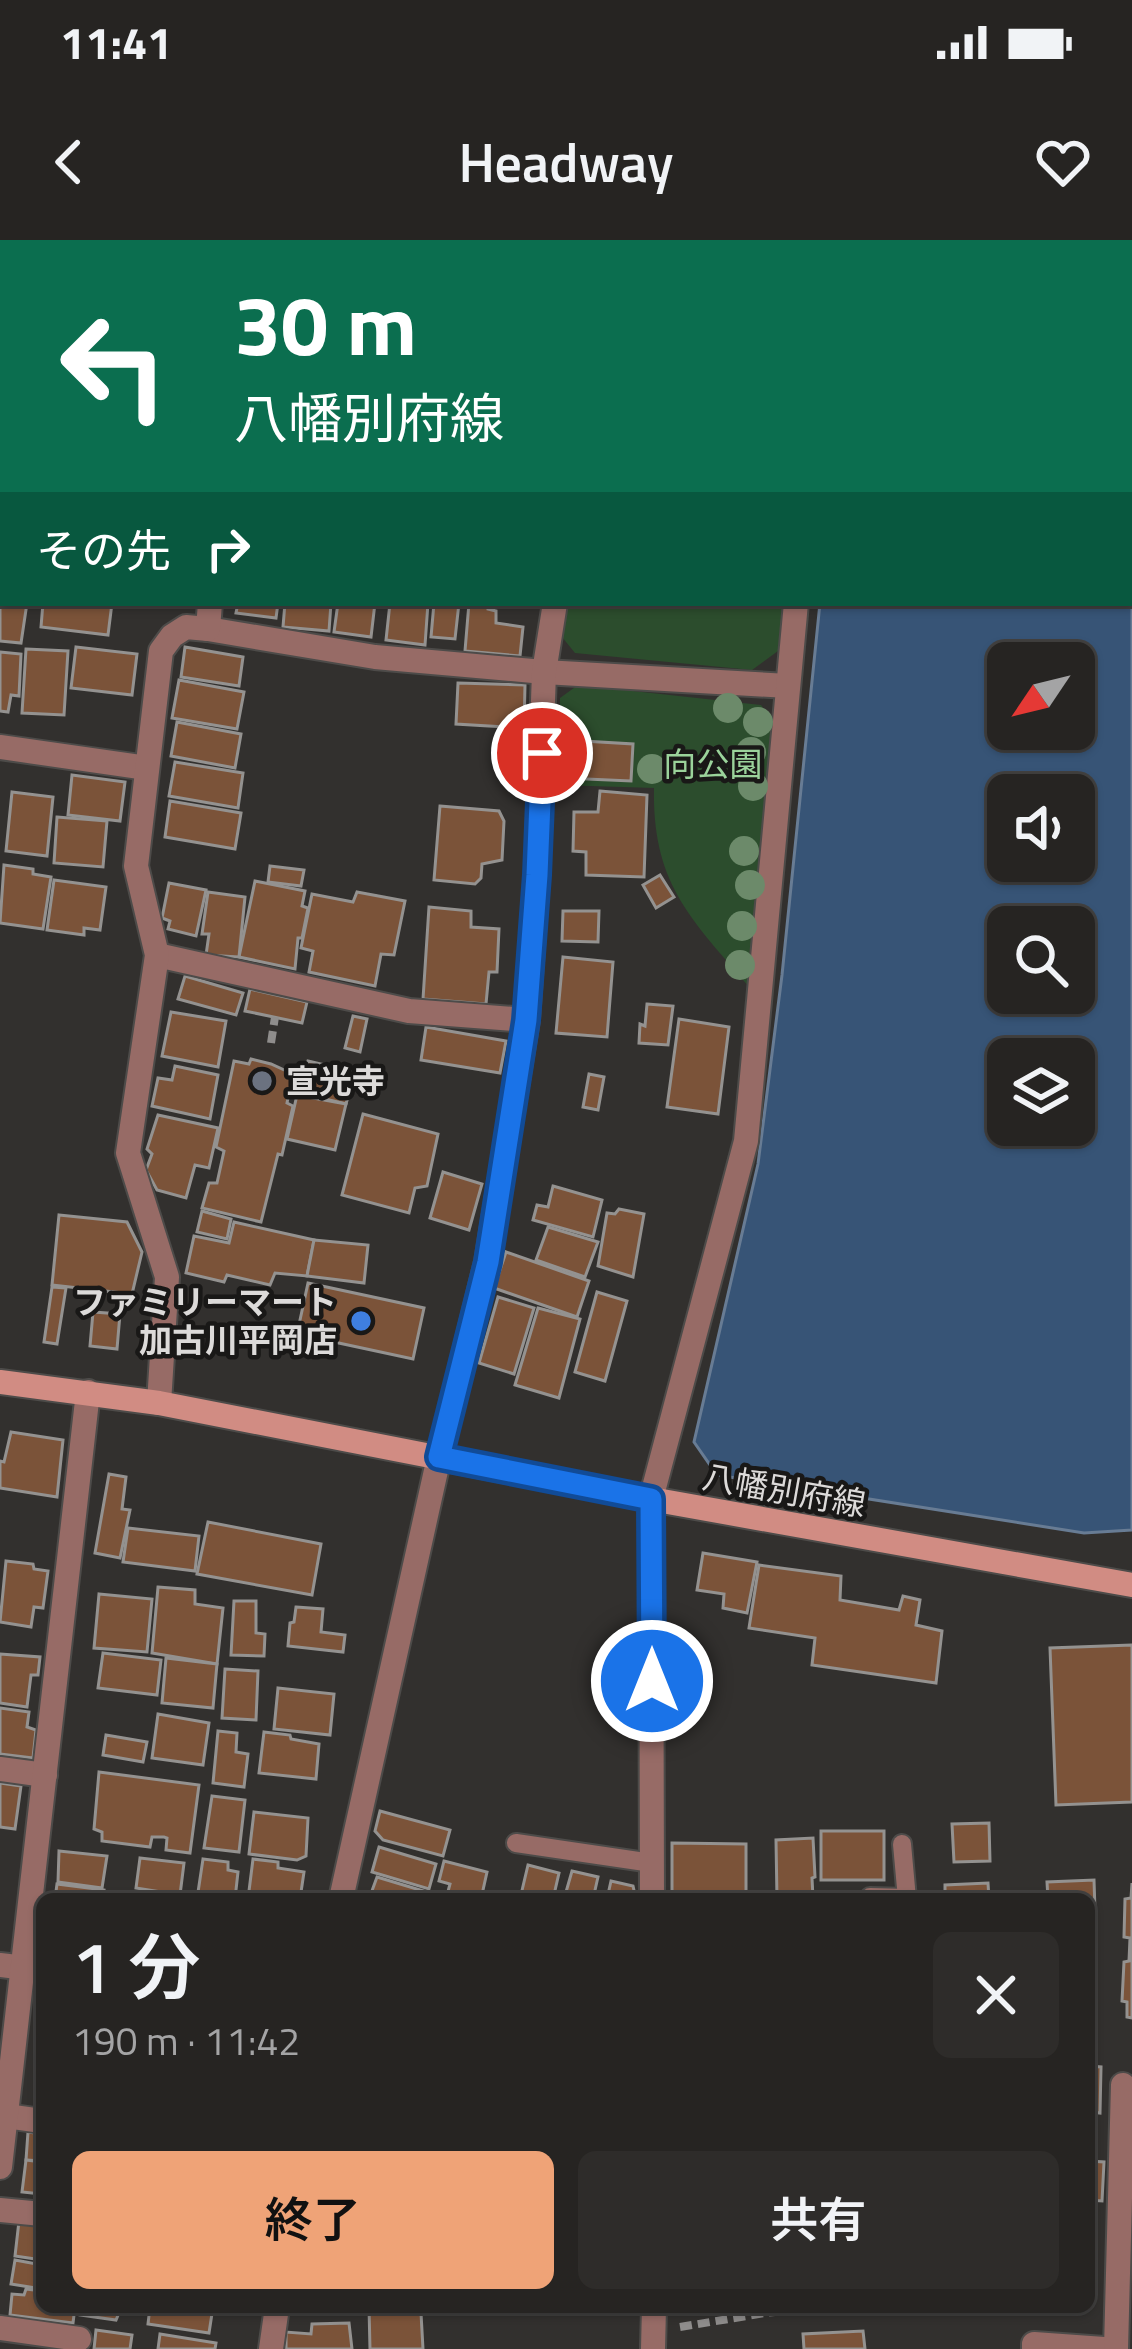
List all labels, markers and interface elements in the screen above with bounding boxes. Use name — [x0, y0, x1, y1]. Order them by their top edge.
text: 11:41 — [60, 8, 172, 76]
text: Headway — [458, 121, 674, 203]
icon: back — [36, 129, 102, 195]
icon: heart — [1030, 129, 1096, 195]
text: 30 m — [234, 260, 417, 388]
icon: left — [36, 288, 192, 444]
text: 八幡別府線 — [234, 377, 504, 459]
text: その先 — [36, 516, 171, 584]
icon: right — [195, 516, 261, 582]
north arrow — [987, 642, 1095, 750]
map controls — [987, 642, 1095, 1146]
pin — [491, 702, 593, 804]
icon: arrive — [509, 720, 575, 786]
park label: 向公園 — [664, 739, 763, 789]
button: sound — [987, 774, 1095, 882]
button: search — [987, 906, 1095, 1014]
button: layers — [987, 1038, 1095, 1146]
place label: 宣光寺 — [286, 1056, 385, 1106]
marker: 宣光寺 — [249, 1068, 275, 1094]
place label: ファミリーマート 加古川平岡店 — [73, 1277, 337, 1365]
marker: ファミリーマート 加古川平岡店 — [348, 1308, 374, 1334]
street label: 八幡別府線 — [698, 1451, 870, 1529]
position arrow — [589, 1618, 715, 1744]
text: 1 分 — [72, 1911, 200, 2021]
button: close — [933, 1932, 1059, 2058]
text: 190 m · 11:42 — [72, 2011, 300, 2070]
button: 終了 — [72, 2151, 554, 2289]
button: 共有 — [578, 2151, 1059, 2289]

